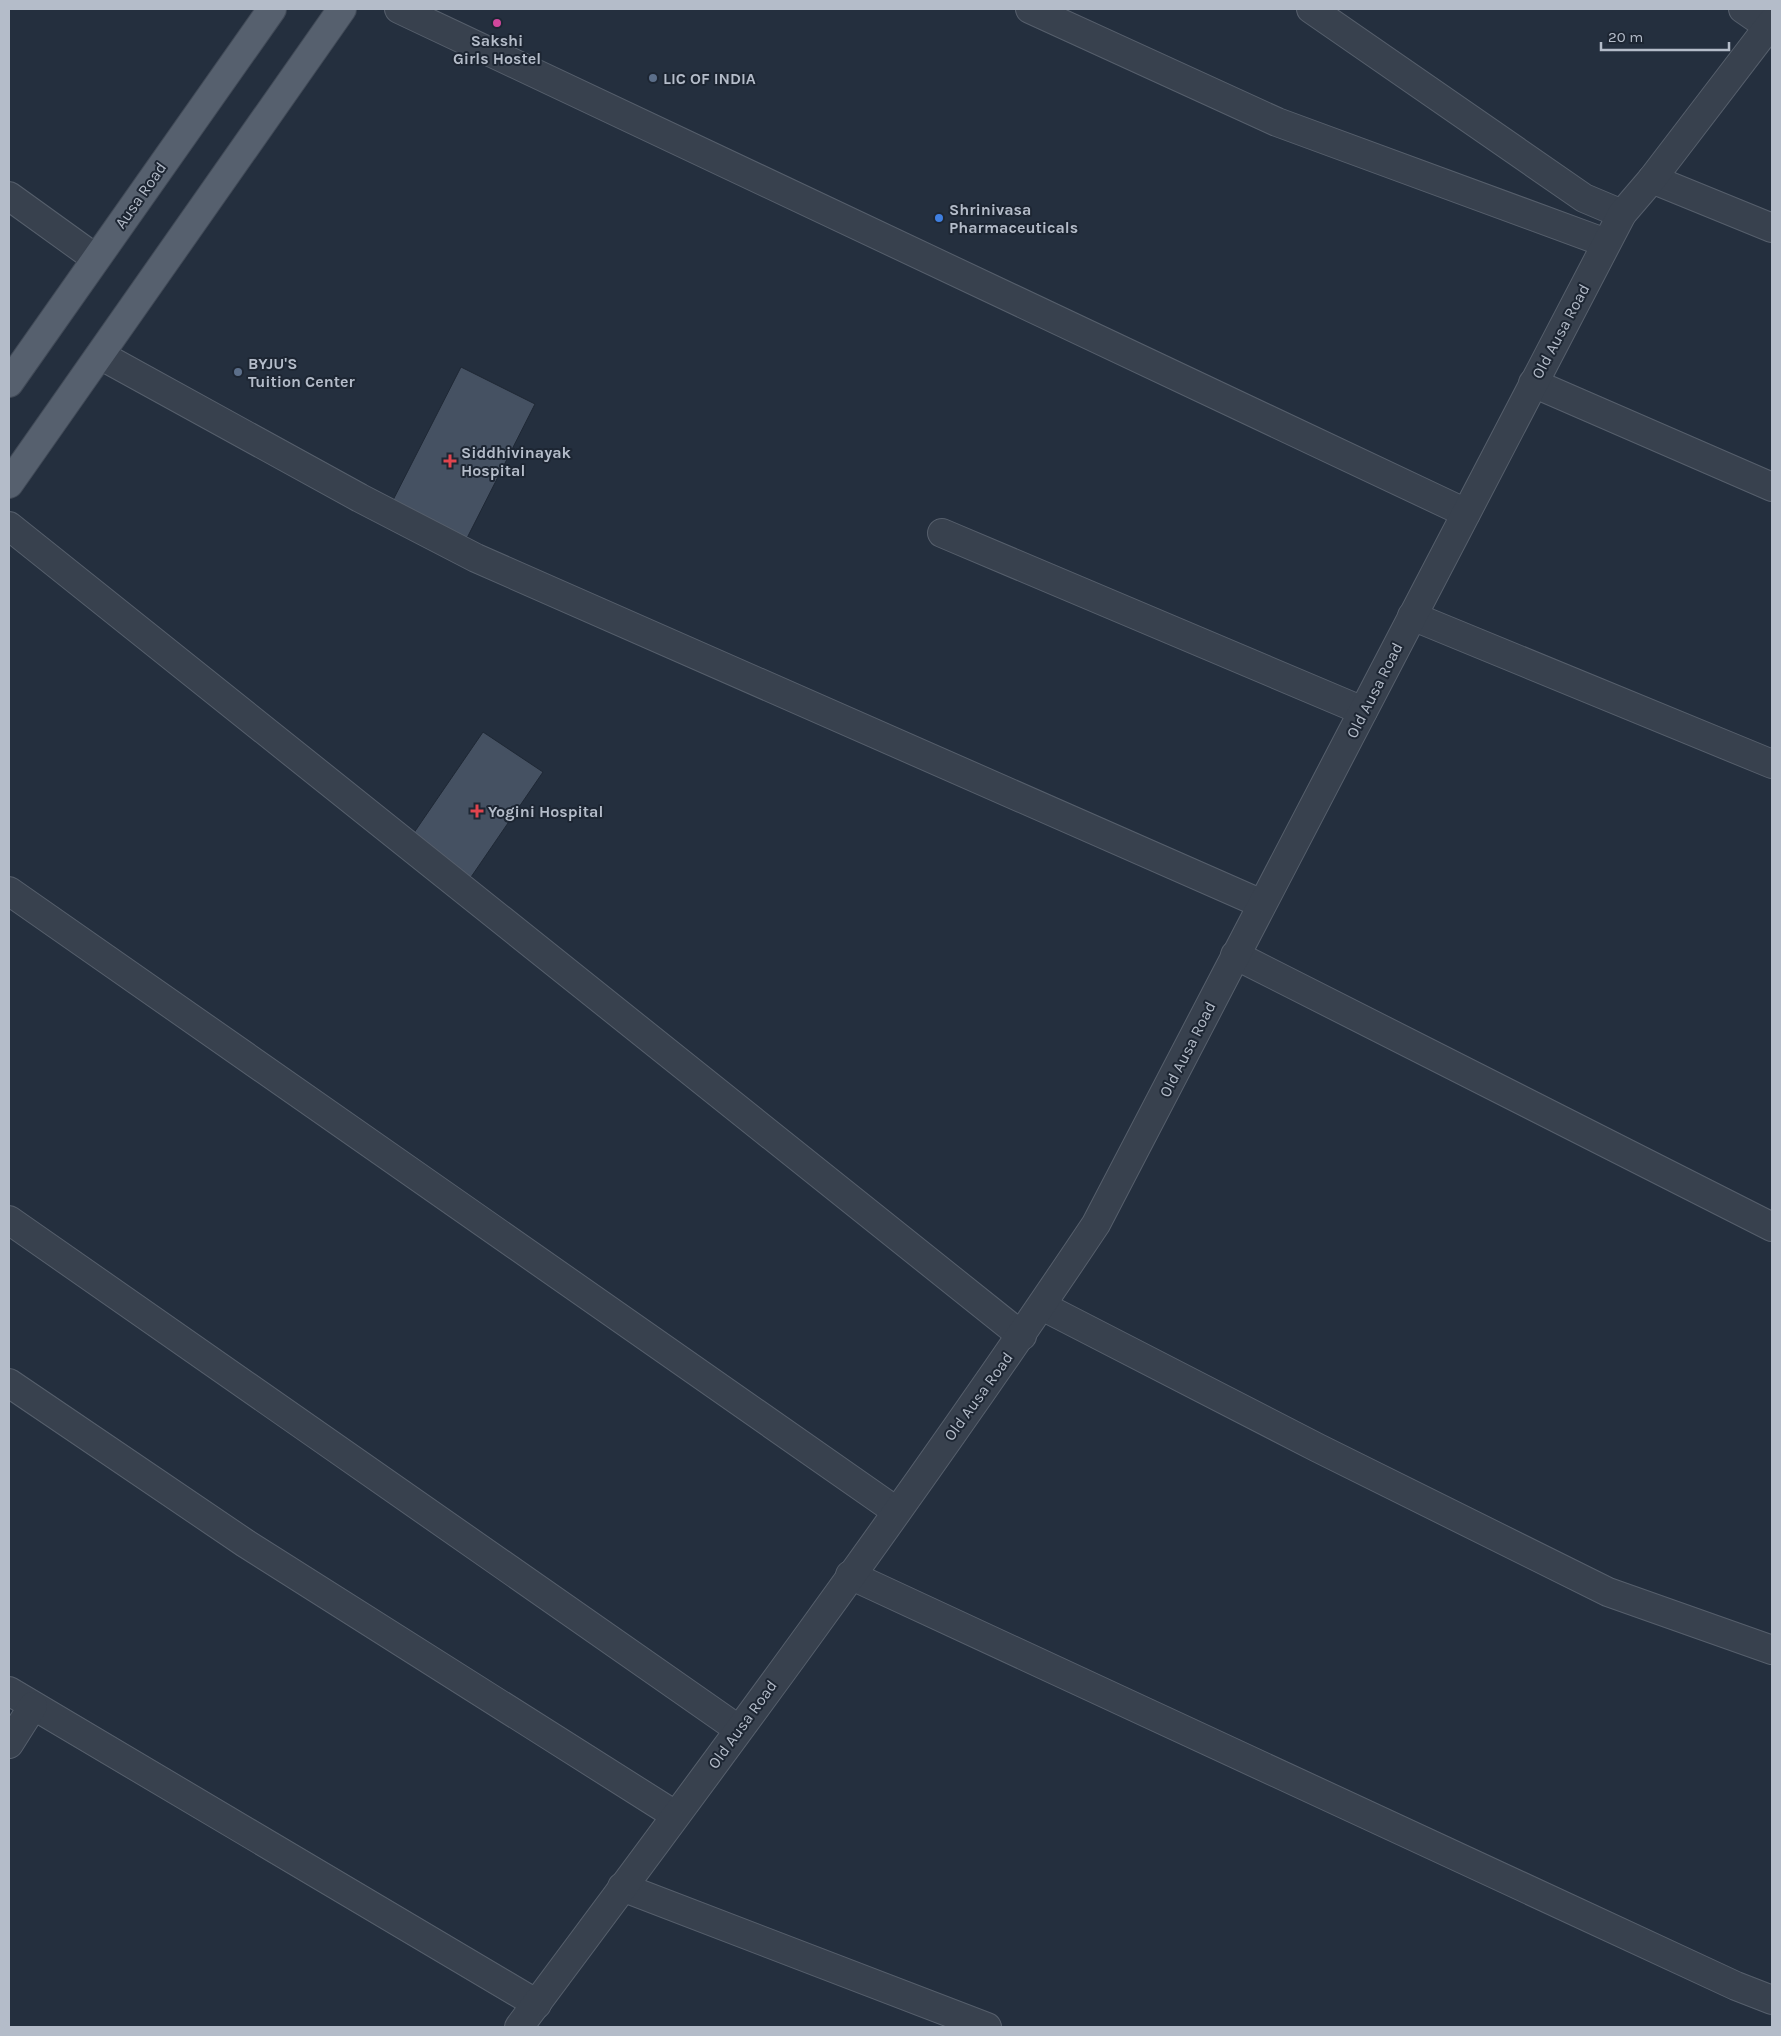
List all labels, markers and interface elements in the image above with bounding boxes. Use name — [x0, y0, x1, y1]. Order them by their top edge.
marker: Sakshi Girls Hostel — [491, 17, 503, 29]
scale bar — [1601, 20, 1728, 52]
text: 20 m — [1608, 28, 1643, 46]
place label: Sakshi Girls Hostel — [453, 31, 541, 68]
place label: LIC OF INDIA — [663, 69, 756, 88]
marker: LIC OF INDIA — [647, 72, 659, 84]
street label: Ausa Road — [111, 158, 170, 232]
place label: Shrinivasa Pharmaceuticals — [949, 200, 1078, 237]
marker: Shrinivasa Pharmaceuticals — [933, 212, 945, 224]
street label: Old Ausa Road — [1527, 280, 1593, 382]
place label: BYJU'S Tuition Center — [248, 354, 355, 391]
marker: BYJU'S Tuition Center — [232, 366, 244, 378]
place label: Siddhivinayak Hospital — [461, 443, 572, 480]
marker: Siddhivinayak Hospital — [443, 454, 457, 468]
street label: Old Ausa Road — [1342, 639, 1407, 741]
place label: Yogini Hospital — [488, 802, 603, 821]
marker: Yogini Hospital — [470, 804, 484, 818]
street label: Old Ausa Road — [1155, 998, 1220, 1100]
street label: Old Ausa Road — [940, 1348, 1017, 1444]
street label: Old Ausa Road — [704, 1676, 781, 1772]

